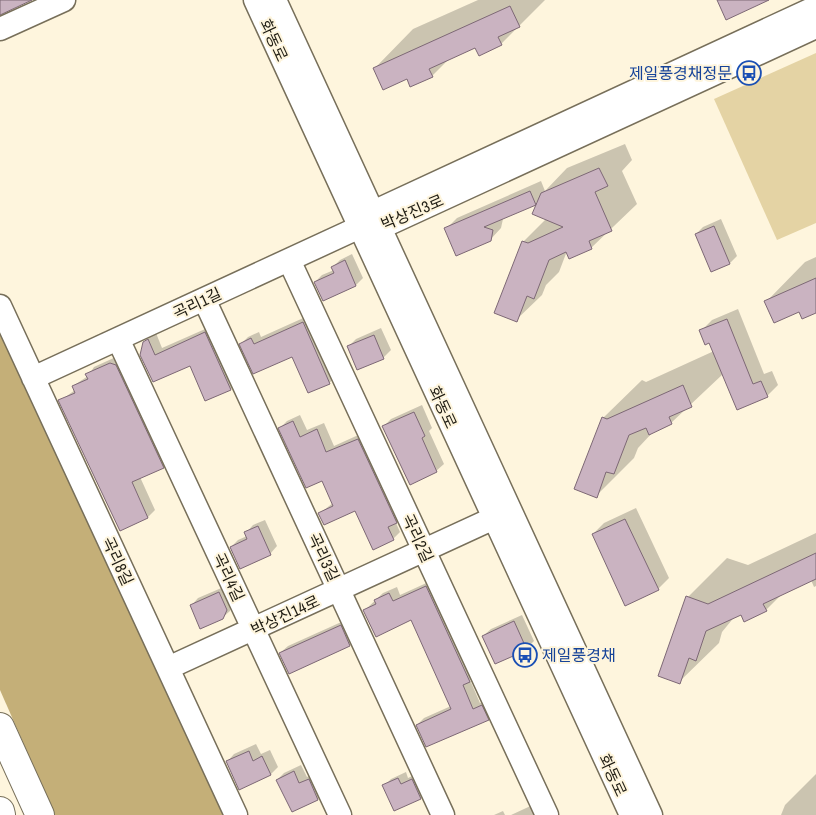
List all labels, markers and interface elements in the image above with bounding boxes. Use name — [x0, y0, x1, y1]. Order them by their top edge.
street label: 화동로 — [255, 15, 293, 65]
bus stop icon: 제일풍경채정문 — [736, 60, 762, 86]
place label: 제일풍경채정문 — [629, 62, 732, 84]
street label: 박상진3로 — [377, 189, 447, 235]
street label: 곡리1길 — [169, 282, 225, 324]
street label: 화동로 — [424, 382, 462, 432]
street label: 곡리2길 — [397, 510, 439, 566]
street label: 곡리3길 — [303, 529, 345, 585]
street label: 곡리8길 — [97, 533, 139, 589]
street label: 곡리4길 — [208, 549, 250, 605]
street label: 박상진14로 — [247, 589, 323, 640]
bus stop icon: 제일풍경채 — [512, 642, 538, 668]
place label: 제일풍경채 — [542, 644, 616, 666]
street label: 화동로 — [594, 750, 632, 800]

